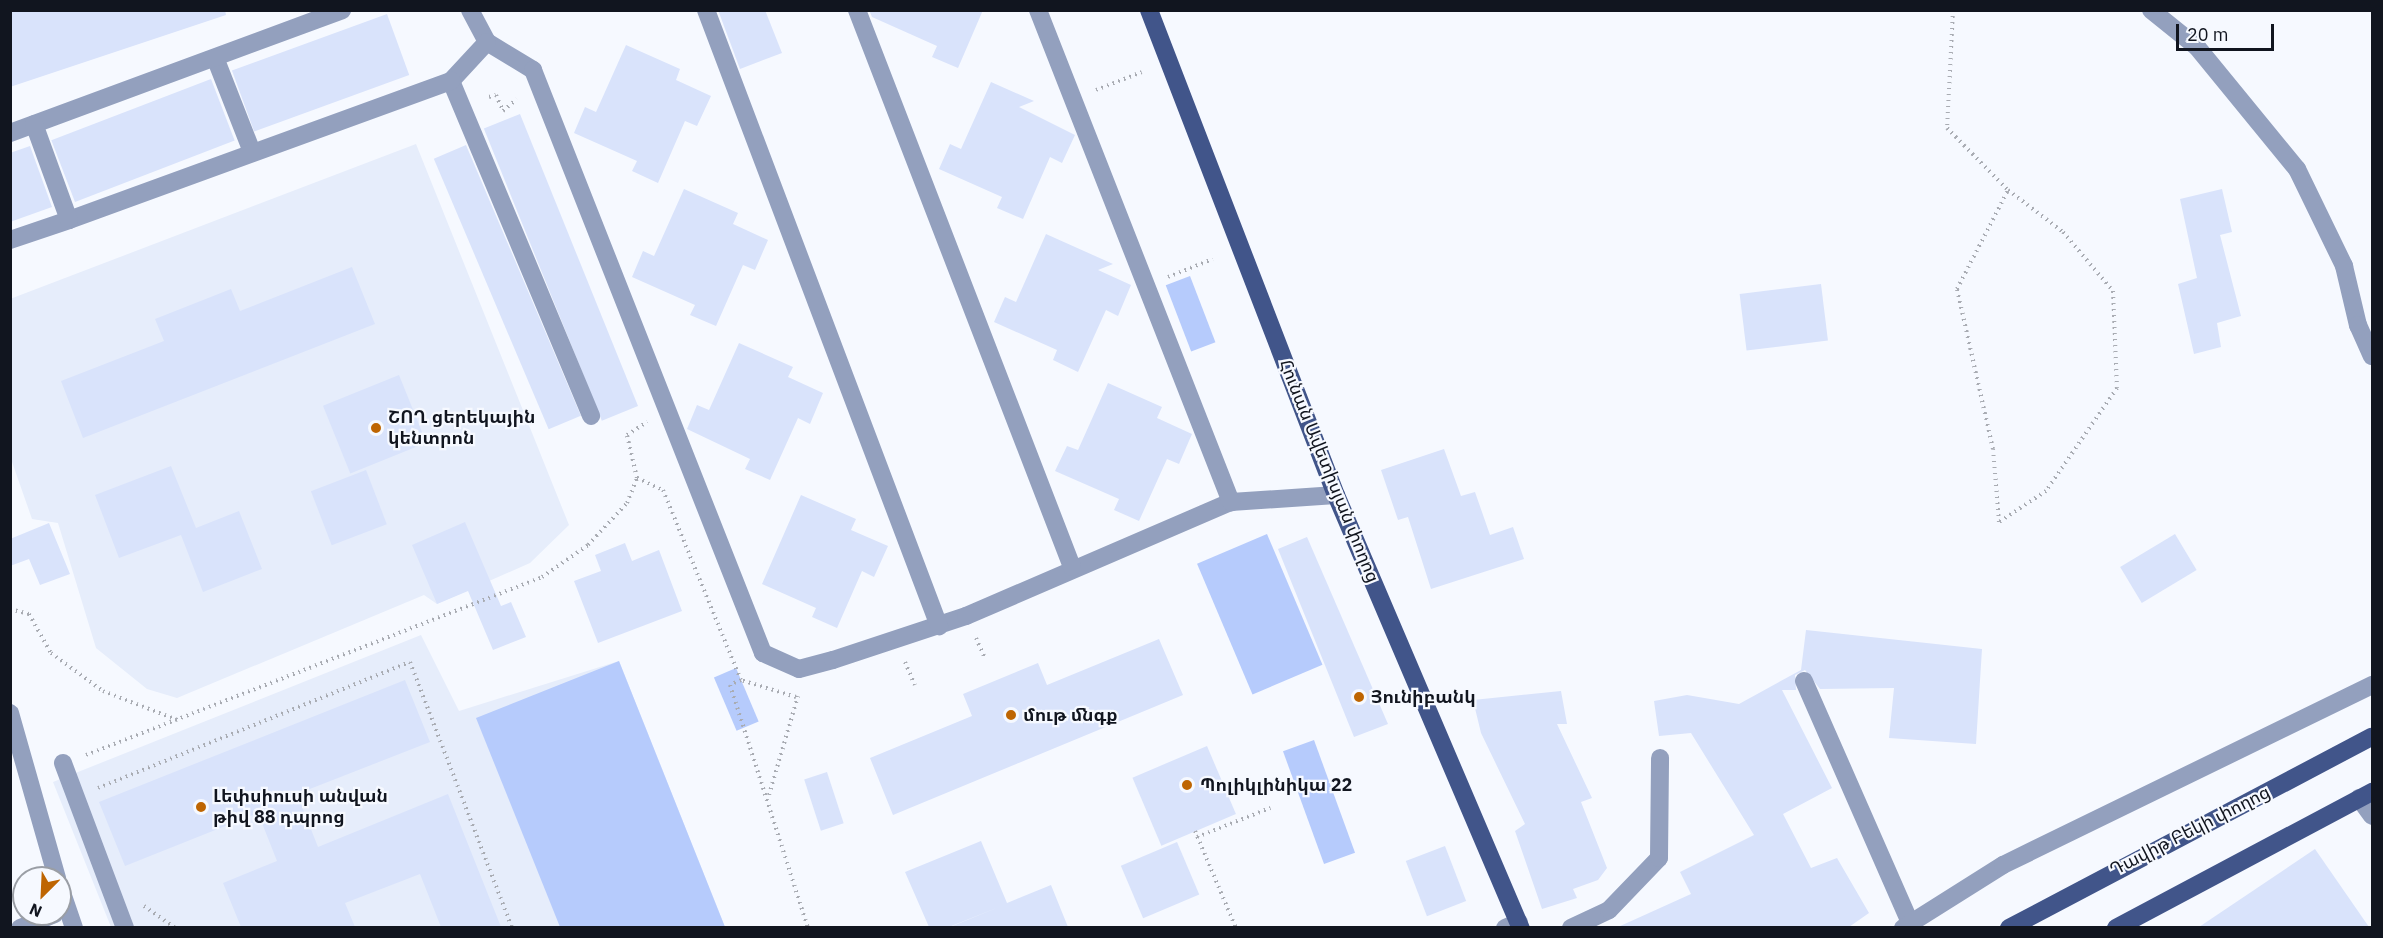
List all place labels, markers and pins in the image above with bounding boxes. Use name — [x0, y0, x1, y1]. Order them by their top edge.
place label: ՇՈՂ ցերեկային կենտրոն — [388, 407, 536, 450]
marker: ՇՈՂ ցերեկային կենտրոն — [369, 421, 383, 435]
place label: Յունիբանկ — [1371, 686, 1476, 708]
marker: Յունիբանկ — [1352, 690, 1366, 704]
place label: մութ մնգք — [1023, 704, 1118, 726]
marker: մութ մնգք — [1004, 708, 1018, 722]
place label: Պոլիկլինիկա 22 — [1200, 774, 1352, 796]
marker: Պոլիկլինիկա 22 — [1178, 776, 1196, 794]
place label: Լեփսիուսի անվան թիվ 88 դպրոց — [213, 786, 388, 828]
marker: Լեփսիուսի անվան թիվ 88 դպրոց — [194, 800, 208, 814]

